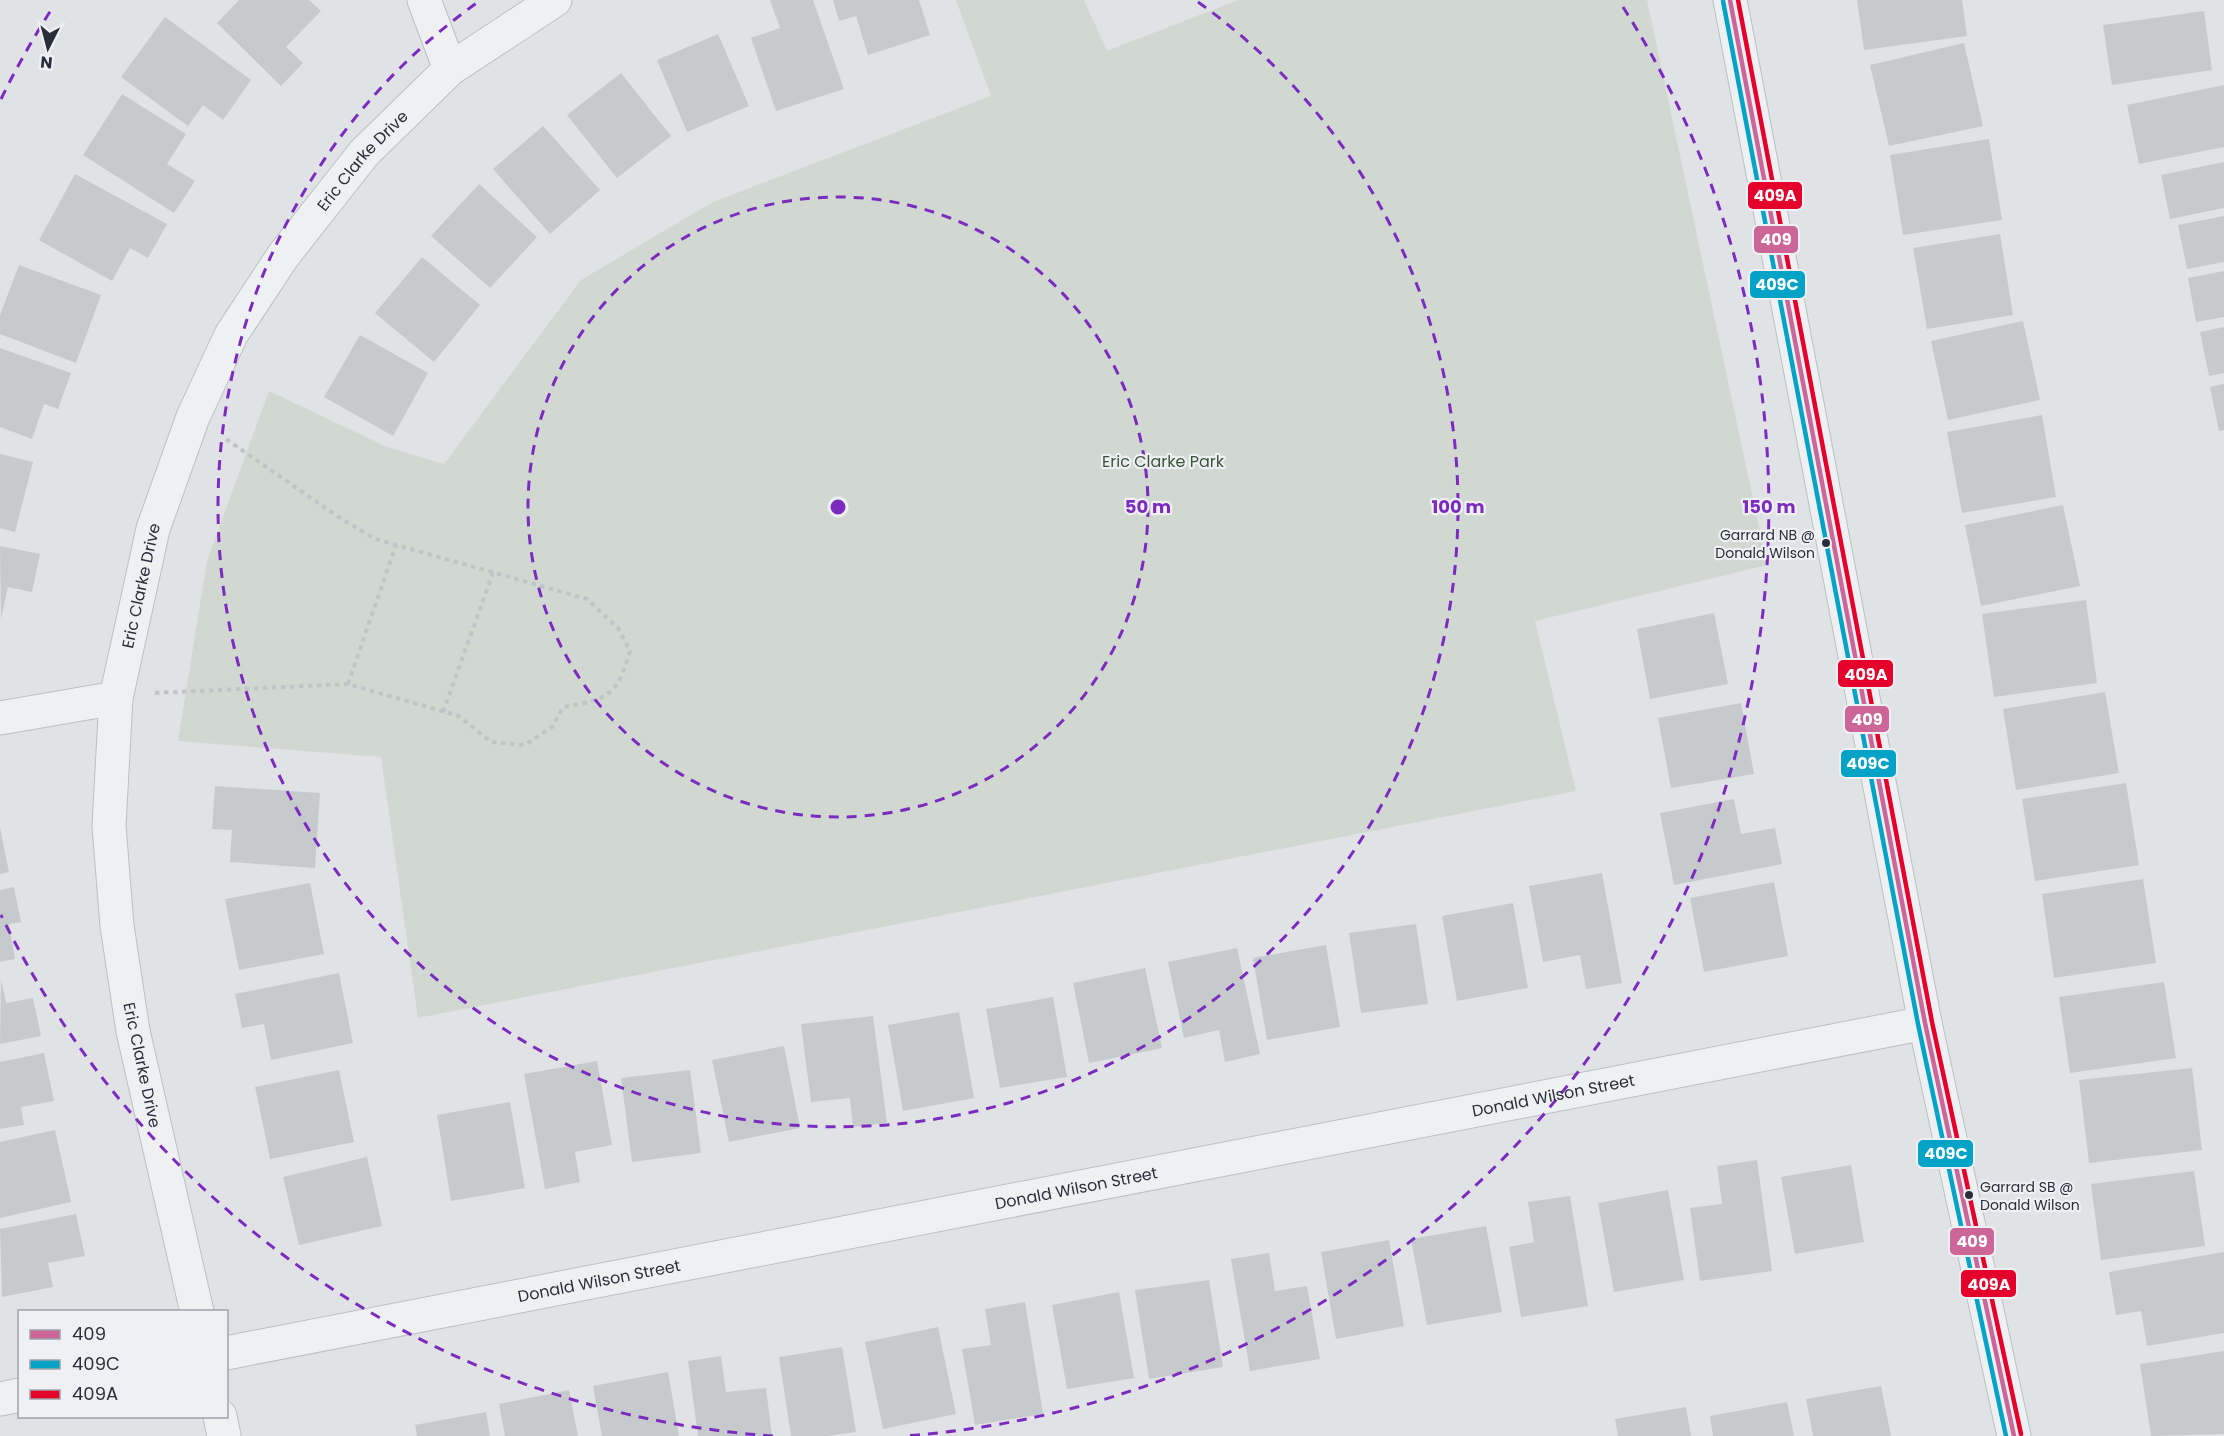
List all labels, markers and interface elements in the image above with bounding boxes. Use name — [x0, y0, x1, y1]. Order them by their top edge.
north arrow — [18, 18, 78, 78]
text: N — [39, 50, 54, 74]
street label: Eric Clarke Drive — [311, 105, 413, 216]
line badge: 409A — [1747, 181, 1803, 210]
text: 409A — [1754, 184, 1797, 207]
line badge: 409 — [1753, 225, 1799, 254]
text: 409 — [1760, 228, 1792, 251]
line badge: 409C — [1749, 270, 1806, 299]
text: 409C — [1755, 273, 1799, 296]
park label: Eric Clarke Park — [1102, 450, 1225, 473]
text: 50 m — [1125, 494, 1171, 519]
text: 100 m — [1431, 494, 1485, 519]
text: 150 m — [1742, 494, 1796, 519]
centre of rings — [828, 497, 848, 517]
street label: Eric Clarke Drive — [116, 519, 166, 650]
place label: Garrard NB @ Donald Wilson — [1715, 525, 1815, 563]
marker: Garrard NB @ Donald Wilson — [1820, 537, 1832, 549]
line badge: 409A — [1837, 659, 1894, 688]
text: 409A — [1845, 663, 1888, 686]
line badge: 409 — [1844, 705, 1890, 733]
text: 409 — [1851, 708, 1883, 731]
line badge: 409C — [1840, 749, 1897, 778]
text: 409C — [1846, 752, 1890, 775]
street label: Eric Clarke Drive — [117, 1000, 167, 1130]
street label: Donald Wilson Street — [1470, 1068, 1637, 1122]
line badge: 409C — [1917, 1139, 1974, 1168]
text: 409C — [1924, 1142, 1968, 1165]
street label: Donald Wilson Street — [993, 1161, 1160, 1215]
place label: Garrard SB @ Donald Wilson — [1980, 1177, 2080, 1215]
marker: Garrard SB @ Donald Wilson — [1963, 1189, 1975, 1201]
line badge: 409 — [1949, 1227, 1995, 1256]
text: 409 — [1956, 1230, 1988, 1253]
street label: Donald Wilson Street — [516, 1253, 682, 1308]
line badge: 409A — [1960, 1269, 2017, 1298]
text: 409A — [1968, 1273, 2011, 1296]
legend — [18, 1310, 228, 1418]
text: 409 — [72, 1321, 106, 1346]
text: 409C — [72, 1351, 120, 1376]
text: 409A — [72, 1381, 118, 1406]

